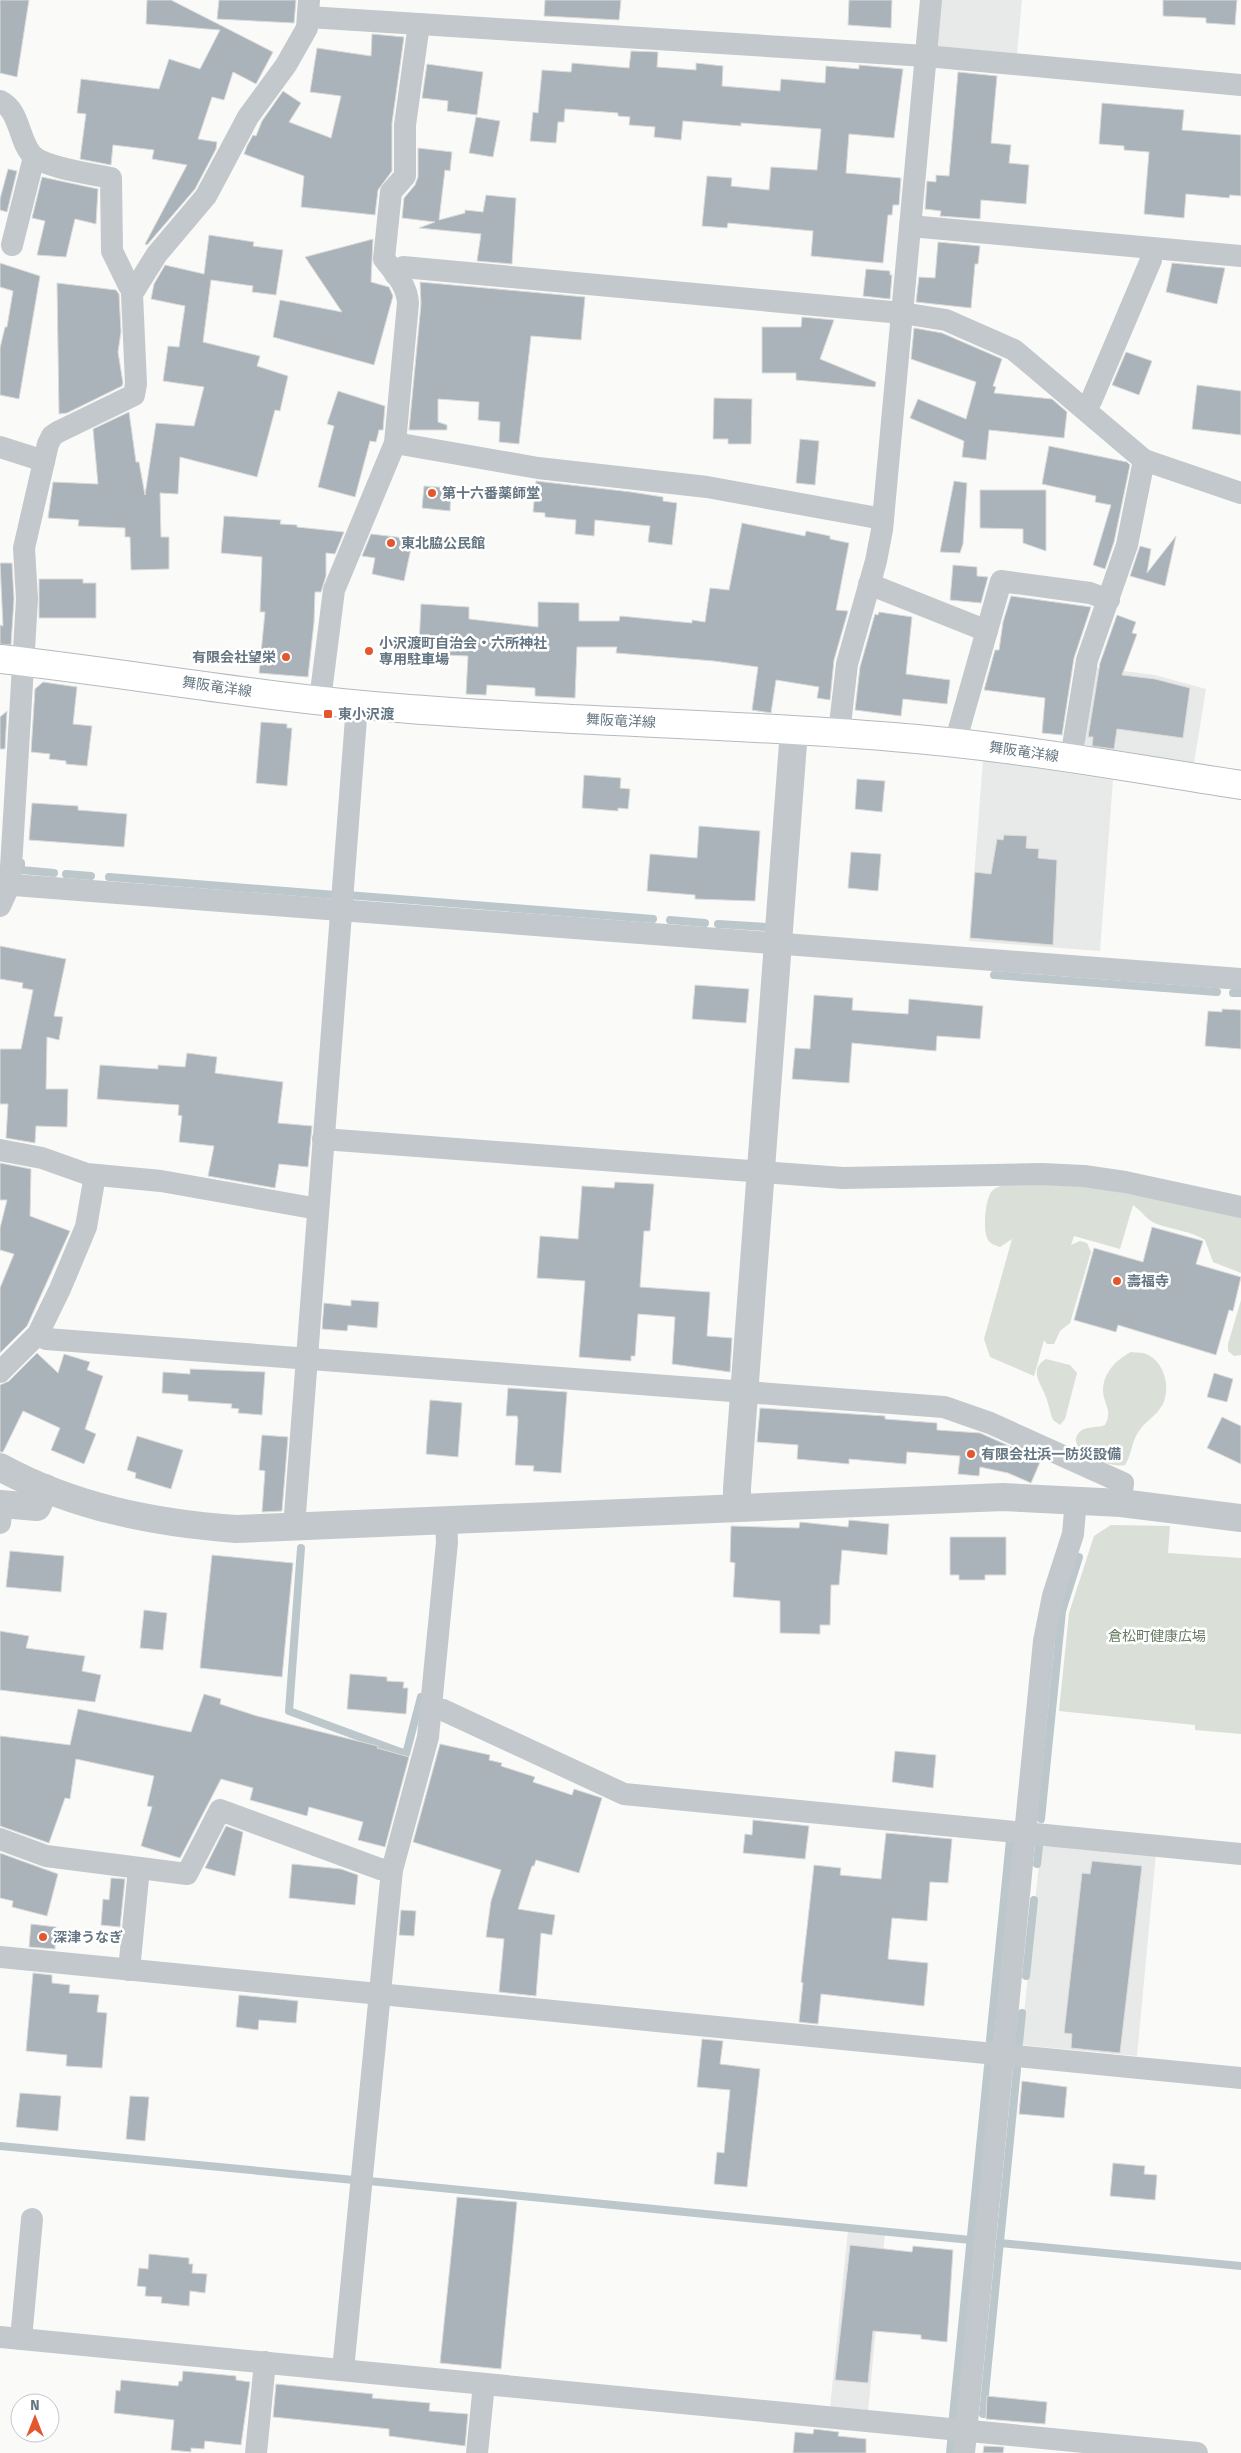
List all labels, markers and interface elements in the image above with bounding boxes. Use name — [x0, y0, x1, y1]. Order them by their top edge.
place label: 第十六番薬師堂 — [442, 485, 540, 502]
marker: 第十六番薬師堂 — [426, 487, 438, 499]
place label: 東北脇公民館 — [401, 535, 485, 552]
marker: 東北脇公民館 — [385, 537, 397, 549]
place label: 小沢渡町自治会・六所神社 専用駐車場 — [379, 635, 547, 668]
marker: 小沢渡町自治会・六所神社 専用駐車場 — [363, 645, 375, 657]
place label: 有限会社望栄 — [192, 649, 276, 666]
marker: 有限会社望栄 — [280, 651, 292, 663]
street label: 舞阪竜洋線 — [181, 674, 253, 700]
place label: 東小沢渡 — [338, 706, 395, 723]
marker: 東小沢渡 — [322, 708, 334, 720]
street label: 舞阪竜洋線 — [586, 711, 656, 731]
street label: 舞阪竜洋線 — [988, 739, 1060, 765]
place label: 壽福寺 — [1127, 1273, 1169, 1290]
marker: 壽福寺 — [1111, 1275, 1123, 1287]
place label: 有限会社浜一防災設備 — [981, 1446, 1121, 1463]
marker: 有限会社浜一防災設備 — [965, 1448, 977, 1460]
park label: 倉松町健康広場 — [1108, 1628, 1206, 1645]
place label: 深津うなぎ — [53, 1929, 123, 1946]
marker: 深津うなぎ — [37, 1931, 49, 1943]
north arrow — [10, 2393, 60, 2443]
text: N — [30, 2397, 40, 2414]

